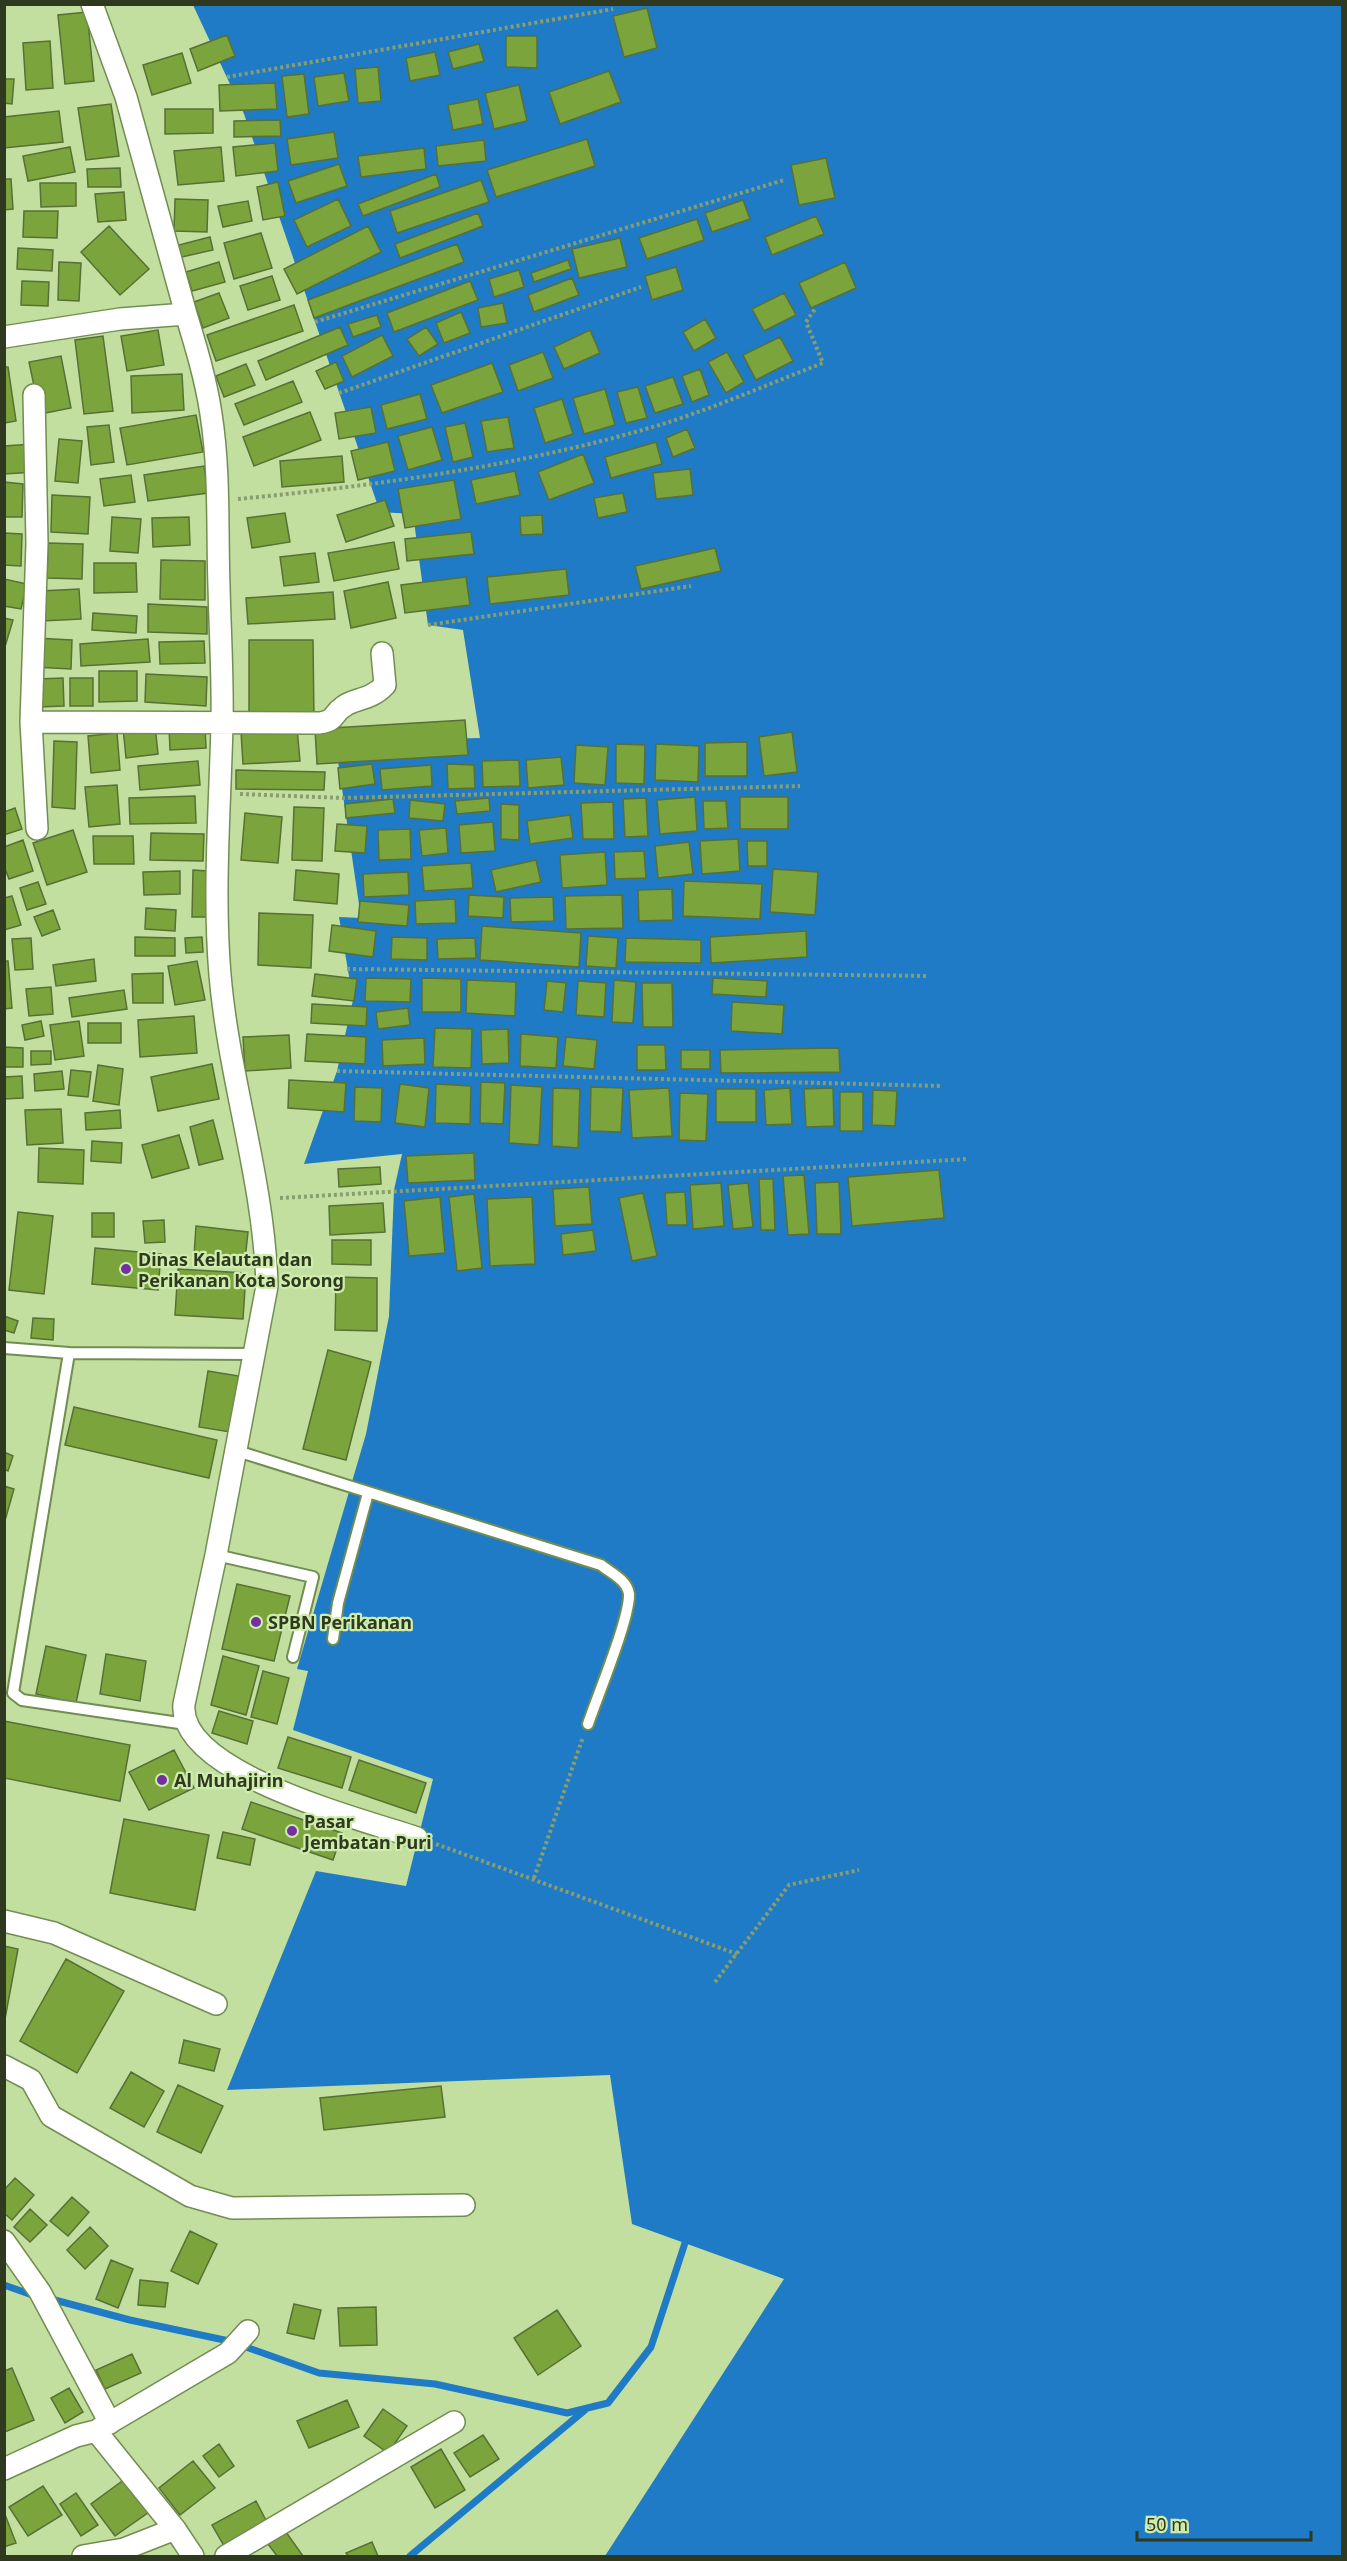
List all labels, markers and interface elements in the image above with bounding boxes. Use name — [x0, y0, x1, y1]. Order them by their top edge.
place label: Dinas Kelautan dan Perikanan Kota Sorong — [138, 1247, 344, 1292]
marker: Dinas Kelautan dan Perikanan Kota Sorong — [119, 1262, 133, 1276]
place label: SPBN Perikanan — [268, 1610, 412, 1634]
marker: SPBN Perikanan — [249, 1615, 263, 1629]
place label: Al Muhajirin — [174, 1768, 284, 1792]
marker: Al Muhajirin — [155, 1773, 169, 1787]
place label: Pasar Jembatan Puri — [302, 1809, 432, 1854]
marker: Pasar Jembatan Puri — [285, 1824, 299, 1838]
scale bar — [1137, 2504, 1311, 2542]
text: 50 m — [1146, 2512, 1188, 2536]

